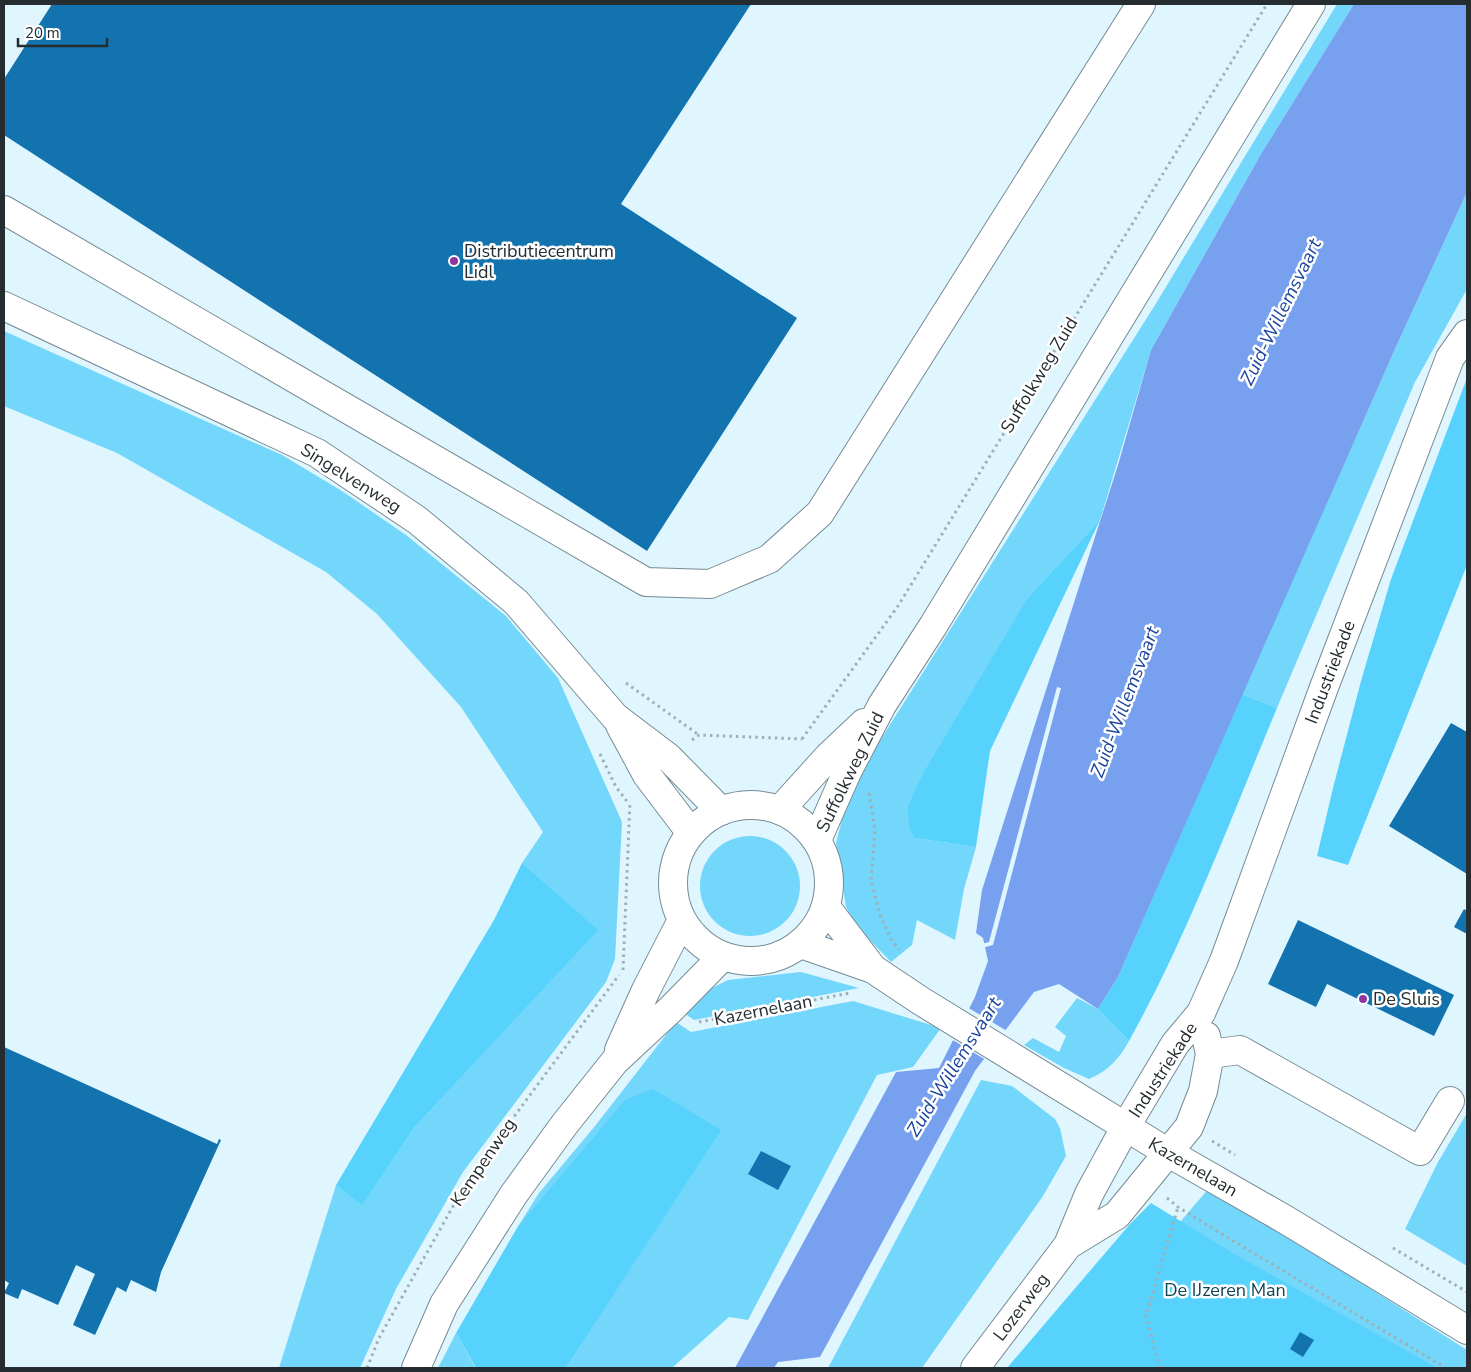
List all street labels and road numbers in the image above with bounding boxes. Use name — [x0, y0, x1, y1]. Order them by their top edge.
street label: Suffolkweg Zuid — [995, 312, 1083, 438]
street label: Singelvenweg — [296, 437, 406, 519]
street label: Industriekade — [1299, 617, 1361, 727]
street label: Suffolkweg Zuid — [810, 708, 890, 836]
street label: Kazernelaan — [712, 989, 814, 1031]
street label: Industriekade — [1123, 1018, 1203, 1122]
street label: Kempenweg — [445, 1113, 521, 1211]
street label: Kazernelaan — [1144, 1132, 1242, 1202]
street label: Lozerweg — [988, 1268, 1054, 1346]

